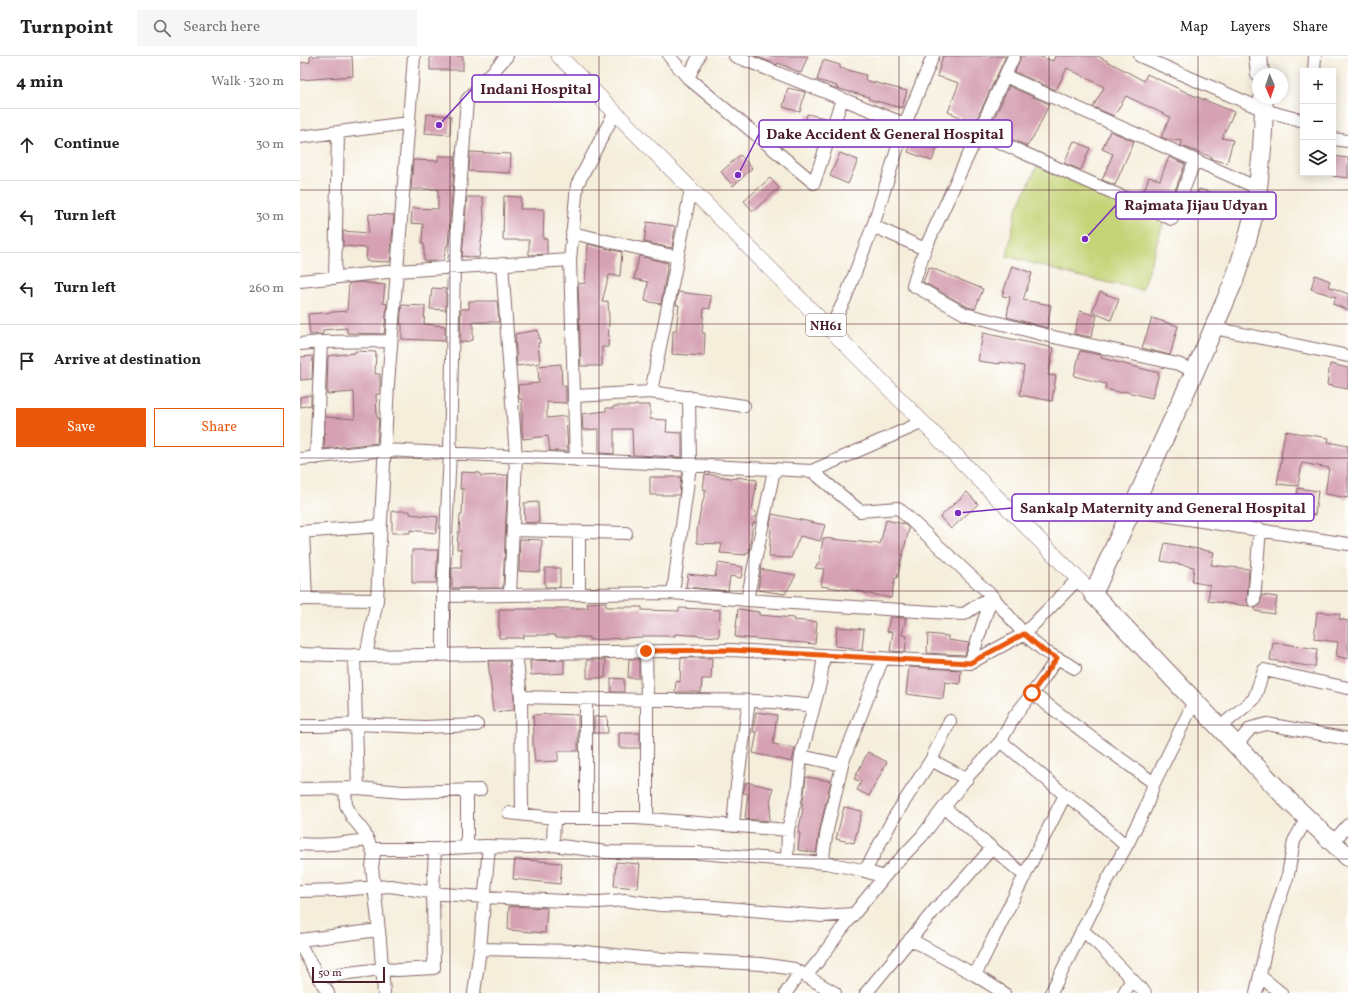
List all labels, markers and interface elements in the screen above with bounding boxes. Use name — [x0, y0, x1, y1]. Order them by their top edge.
search box — [137, 10, 417, 46]
text: Turnpoint — [20, 15, 113, 41]
icon: search — [151, 17, 173, 39]
text: Search here — [183, 17, 260, 38]
text: Map — [1180, 18, 1208, 37]
text: Layers — [1230, 18, 1270, 37]
text: Share — [1292, 18, 1328, 37]
north arrow — [1252, 68, 1288, 104]
map controls — [1300, 68, 1336, 176]
button: + — [1300, 68, 1336, 104]
text: 4 min — [16, 71, 63, 94]
text: Walk · 320 m — [211, 73, 284, 91]
callout: Indani Hospital — [472, 75, 599, 102]
text: Indani Hospital — [480, 80, 592, 101]
button: − — [1300, 104, 1336, 140]
callout: Dake Accident & General Hospital — [759, 120, 1012, 147]
text: Dake Accident & General Hospital — [766, 125, 1004, 146]
icon: ahead — [16, 134, 38, 156]
text: Continue — [54, 134, 119, 155]
text: 30 m — [256, 136, 284, 154]
button: layers — [1300, 140, 1336, 176]
callout: Rajmata Jijau Udyan — [1116, 192, 1276, 219]
text: Rajmata Jijau Udyan — [1124, 196, 1268, 217]
icon: left — [16, 206, 38, 228]
text: Turn left — [54, 206, 116, 227]
text: 30 m — [256, 208, 284, 226]
icon: left — [16, 278, 38, 300]
text: Turn left — [54, 278, 116, 299]
text: 260 m — [249, 280, 284, 298]
road number: NH61 — [806, 314, 846, 336]
icon: arrive — [16, 350, 38, 372]
text: Arrive at destination — [54, 350, 201, 371]
button: Save — [16, 408, 146, 447]
button: Share — [154, 408, 284, 447]
callout: Sankalp Maternity and General Hospital — [1012, 494, 1314, 521]
text: Sankalp Maternity and General Hospital — [1020, 499, 1306, 520]
route end — [637, 642, 655, 660]
route start — [1023, 684, 1041, 702]
scale bar — [312, 965, 385, 984]
text: 50 m — [318, 966, 342, 981]

